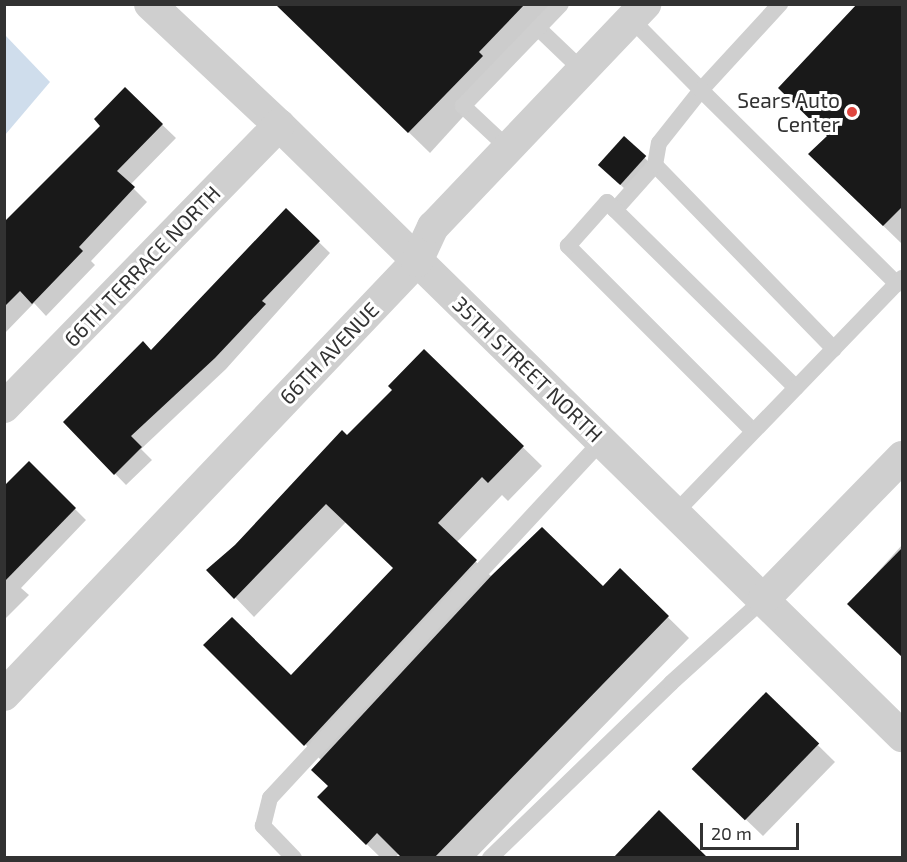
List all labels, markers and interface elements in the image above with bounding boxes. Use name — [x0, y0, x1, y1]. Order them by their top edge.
place label: Sears Auto Center — [737, 87, 840, 137]
marker: Sears Auto Center — [845, 105, 859, 119]
street label: 66TH TERRACE NORTH — [59, 180, 225, 352]
street label: 35TH STREET NORTH — [448, 291, 608, 447]
street label: 66TH AVENUE — [274, 297, 384, 409]
scale bar — [703, 811, 802, 849]
text: 20 m — [711, 822, 752, 844]

